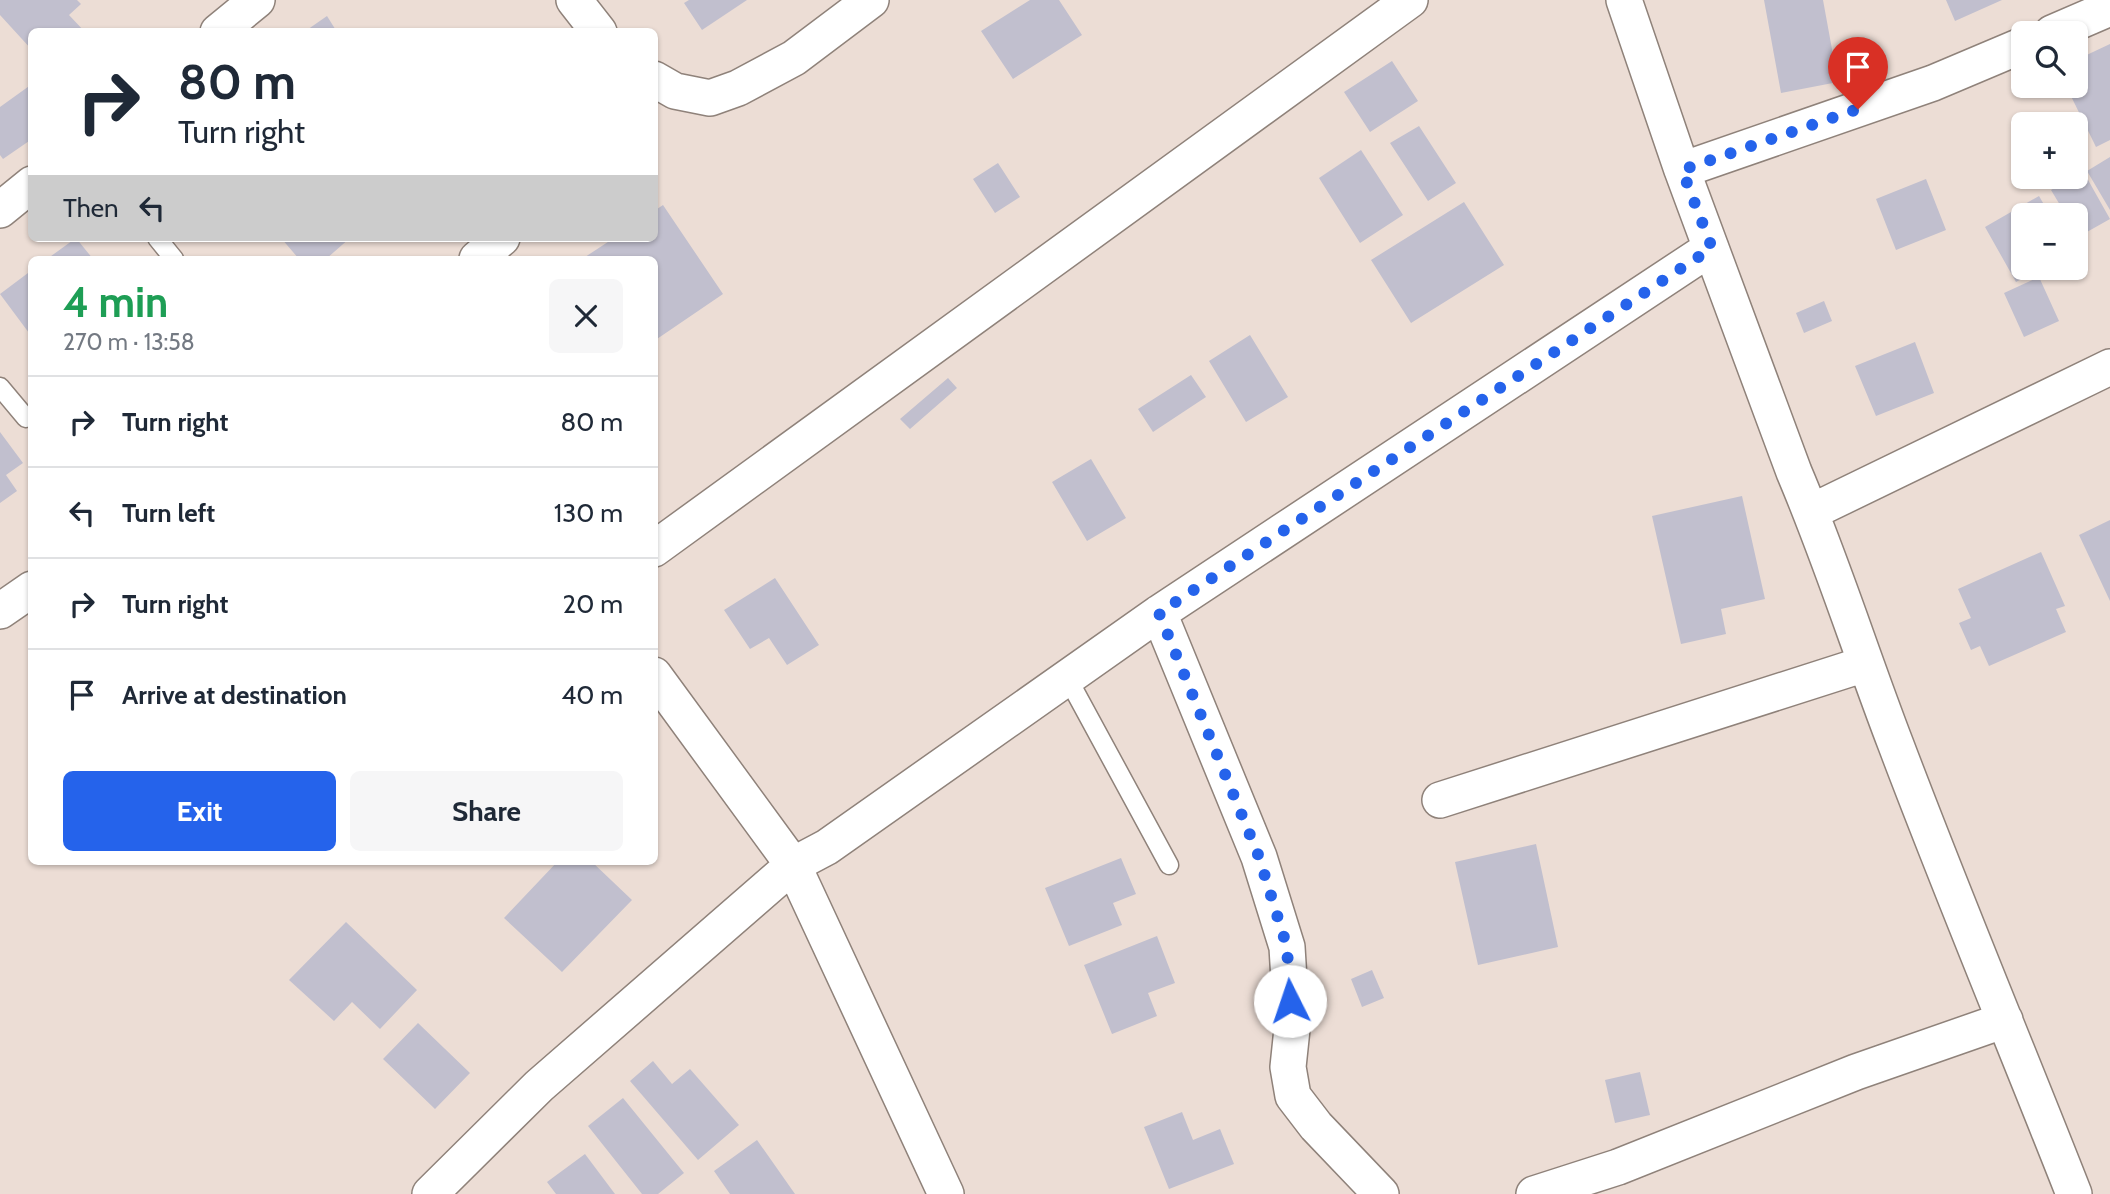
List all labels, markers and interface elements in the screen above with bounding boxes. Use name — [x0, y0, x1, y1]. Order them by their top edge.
map controls — [2011, 21, 2088, 280]
button: search — [2011, 21, 2088, 98]
pin — [1828, 37, 1888, 109]
icon: arrive — [1839, 48, 1877, 86]
text: 80 m — [178, 52, 296, 111]
icon: right — [63, 56, 154, 147]
text: Turn right — [178, 112, 305, 151]
button: + — [2011, 112, 2088, 189]
icon: left — [133, 189, 171, 227]
text: Then — [63, 192, 119, 224]
button: − — [2011, 203, 2088, 280]
text: 4 min — [63, 276, 168, 328]
button: close — [549, 279, 623, 353]
text: 270 m · 13:58 — [63, 328, 195, 356]
icon: right — [63, 403, 101, 441]
text: Turn right — [122, 406, 228, 438]
text: 80 m — [560, 406, 623, 438]
icon: left — [63, 494, 101, 532]
text: Turn left — [122, 497, 215, 529]
text: 130 m — [554, 497, 623, 529]
icon: right — [63, 585, 101, 623]
text: Turn right — [122, 588, 228, 620]
text: 20 m — [563, 588, 623, 620]
icon: arrive — [63, 676, 101, 714]
text: Arrive at destination — [122, 679, 347, 711]
text: 40 m — [561, 679, 623, 711]
button: Exit — [63, 771, 336, 851]
button: Share — [350, 771, 623, 851]
position arrow — [1253, 964, 1327, 1038]

